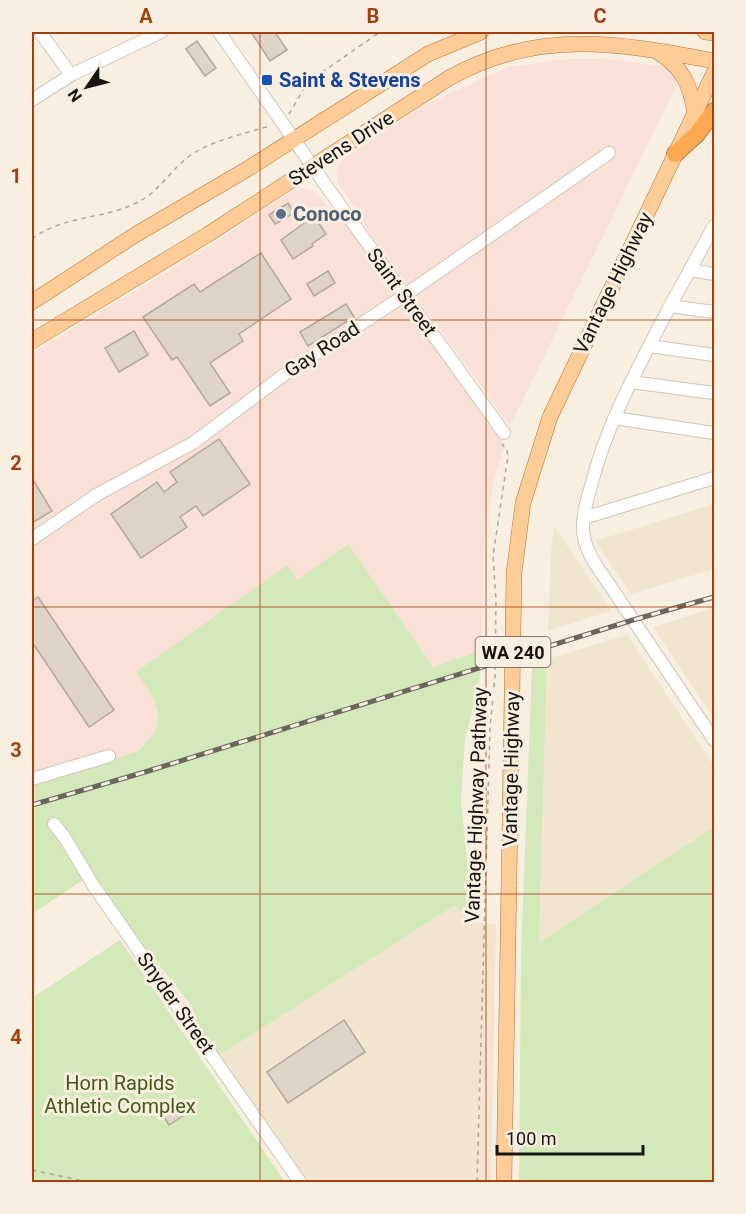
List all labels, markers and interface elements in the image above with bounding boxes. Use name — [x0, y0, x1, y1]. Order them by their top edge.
text: A — [139, 4, 153, 28]
text: B — [367, 4, 379, 28]
text: C — [593, 4, 607, 28]
north arrow — [57, 57, 117, 117]
place label: Saint & Stevens — [279, 68, 420, 92]
marker: Saint & Stevens — [260, 73, 274, 87]
text: N — [64, 85, 86, 105]
street label: Stevens Drive — [284, 105, 398, 191]
text: 1 — [10, 164, 22, 188]
place label: Conoco — [293, 202, 362, 226]
marker: Conoco — [274, 207, 288, 221]
street label: Vantage Highway — [568, 208, 658, 358]
street label: Saint Street — [362, 243, 442, 341]
street label: Gay Road — [280, 316, 364, 382]
text: 2 — [10, 451, 22, 475]
road number: WA 240 — [476, 637, 550, 667]
street label: Vantage Highway Pathway — [460, 686, 492, 923]
street label: Vantage Highway — [498, 691, 524, 847]
text: 3 — [10, 738, 22, 762]
street label: Snyder Street — [132, 948, 220, 1058]
text: 4 — [10, 1025, 22, 1049]
park label: Horn Rapids Athletic Complex — [44, 1071, 196, 1118]
scale bar — [497, 1118, 642, 1156]
text: 100 m — [506, 1128, 557, 1149]

